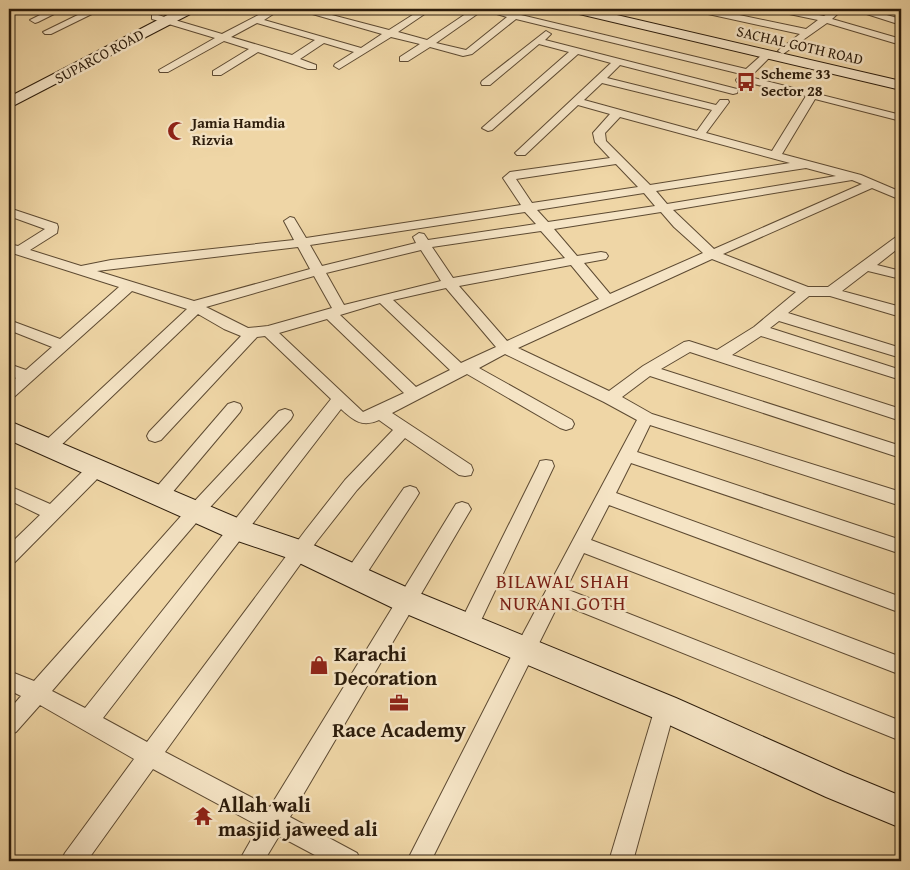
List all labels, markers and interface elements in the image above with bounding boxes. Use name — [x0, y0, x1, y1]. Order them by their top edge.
street label: SACHAL GOTH ROAD — [735, 20, 865, 70]
street label: SUPARCO ROAD — [51, 24, 147, 88]
place label: Scheme 33 Sector 28 — [761, 63, 831, 101]
bus stop icon: Scheme 33 Sector 28 — [735, 71, 757, 93]
place label: Jamia Hamdia Rizvia — [189, 112, 286, 150]
mosque icon: Jamia Hamdia Rizvia — [166, 120, 188, 142]
district label: BILAWAL SHAH NURANI GOTH — [496, 567, 630, 617]
place label: Karachi Decoration — [334, 638, 438, 693]
shop icon: Karachi Decoration — [308, 654, 330, 676]
office icon: Race Academy — [388, 692, 410, 714]
place label: Race Academy — [332, 714, 466, 745]
place label: Allah wali masjid jaweed ali — [218, 789, 378, 844]
temple icon: Allah wali masjid jaweed ali — [192, 805, 214, 827]

